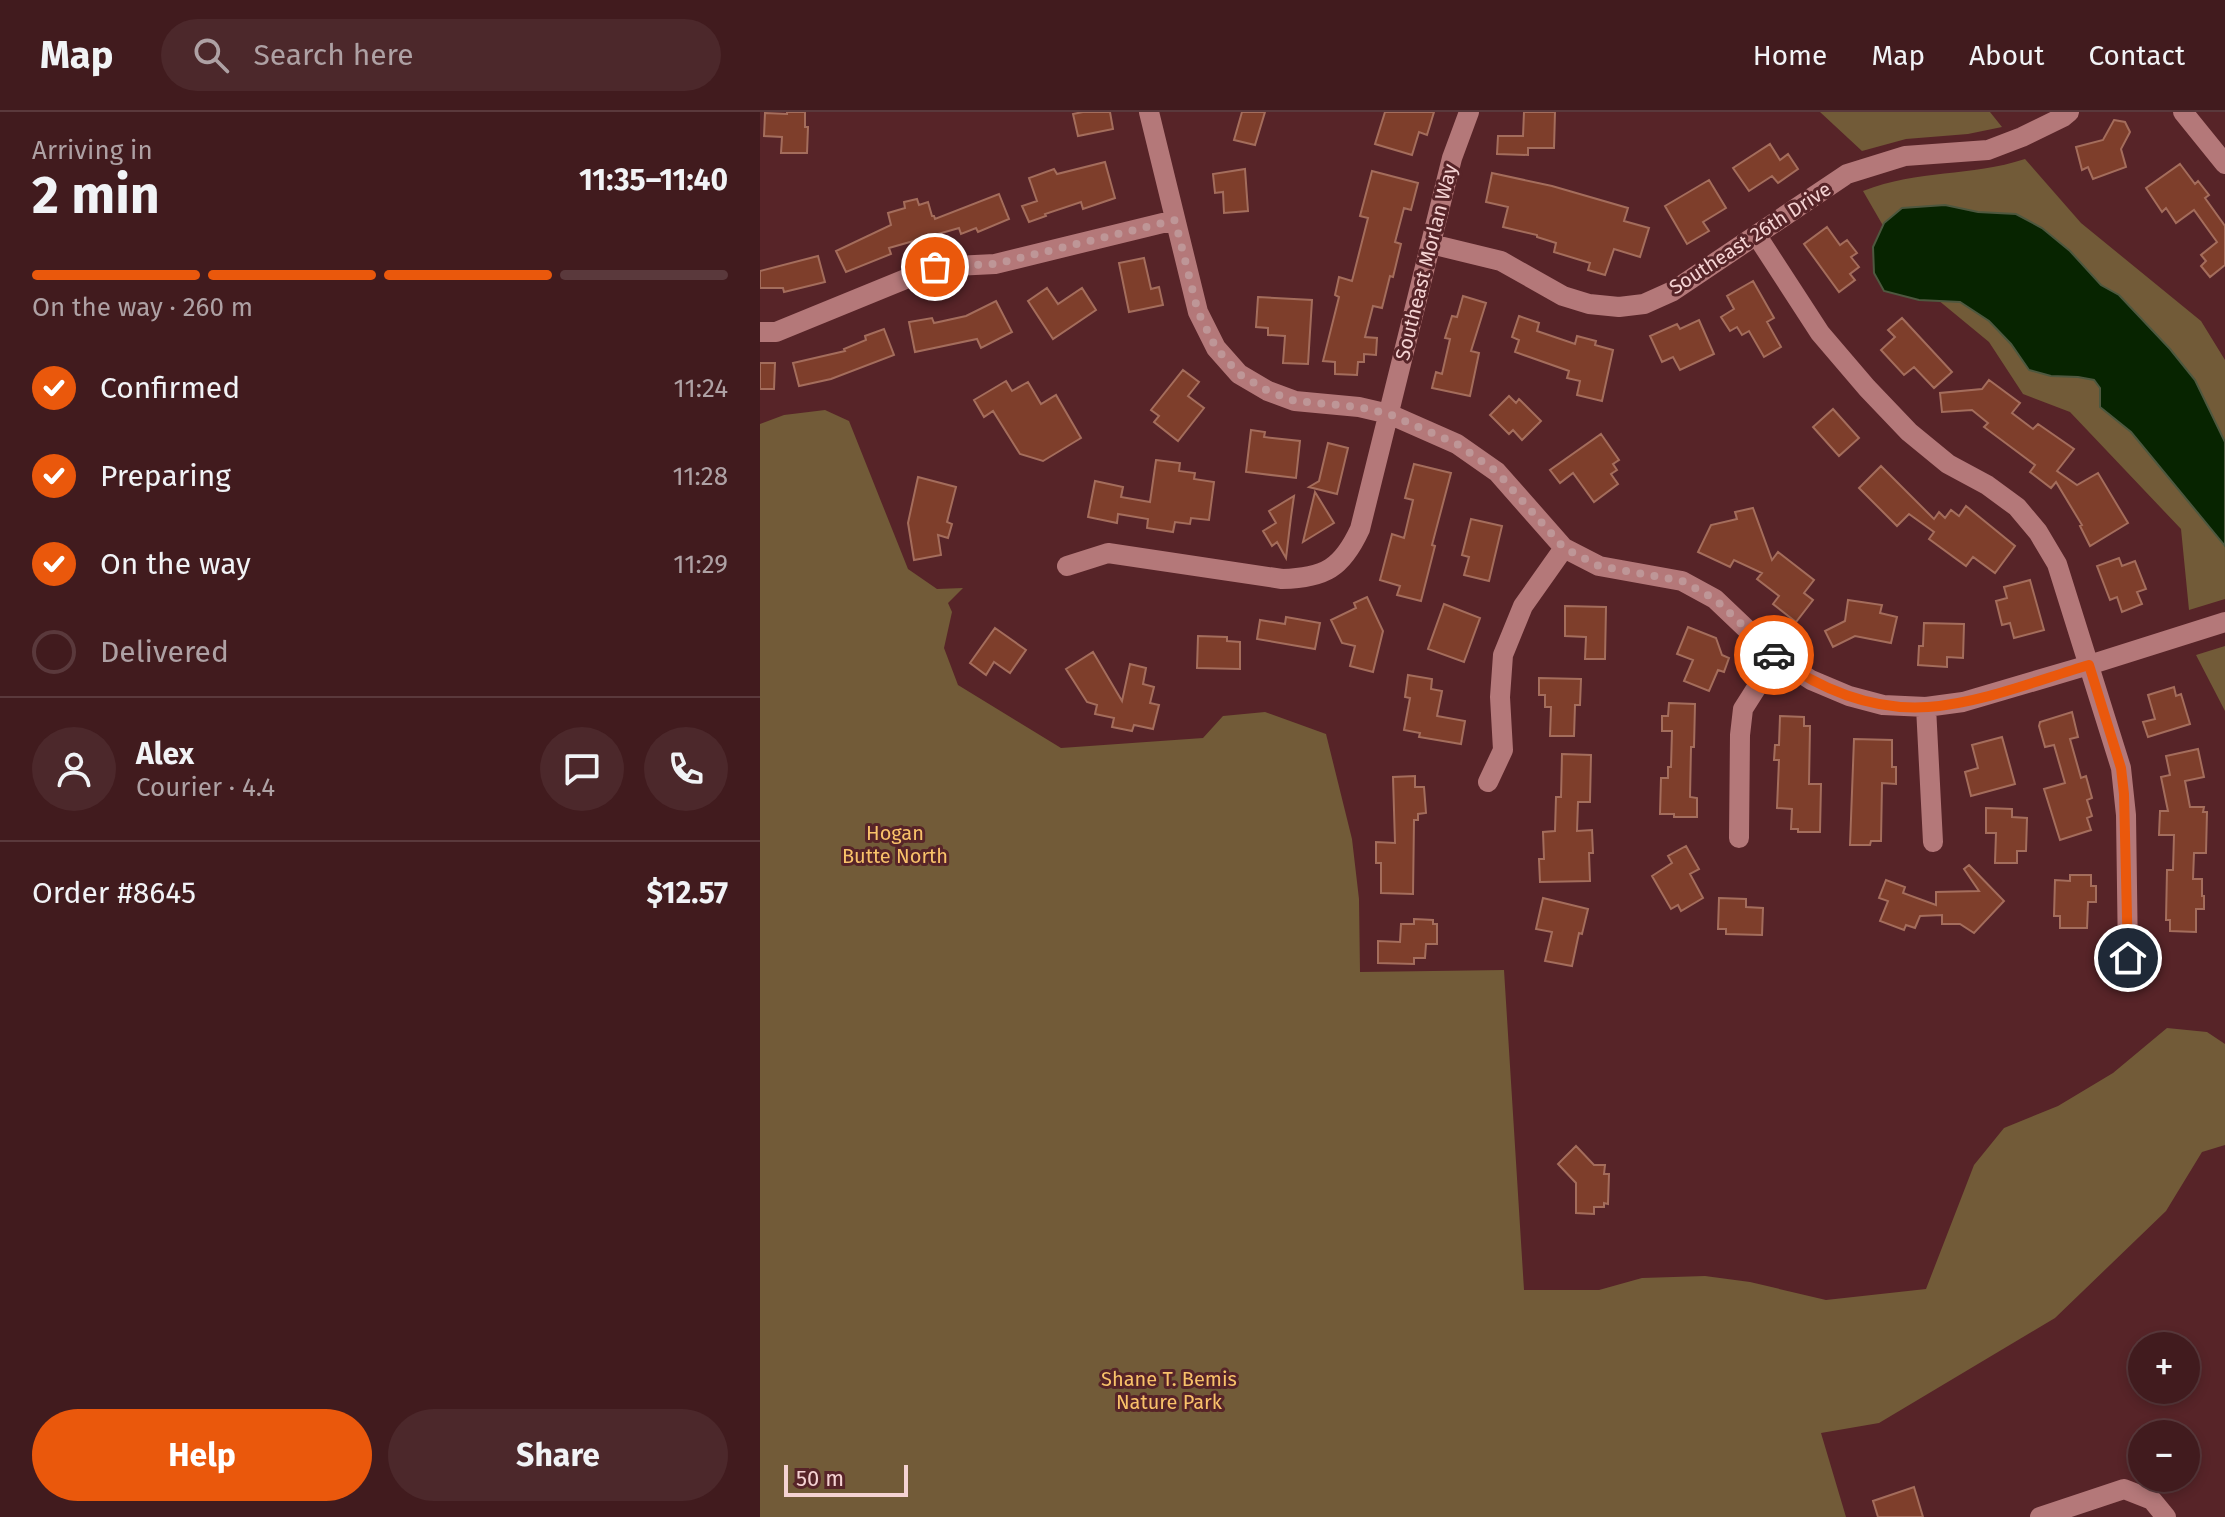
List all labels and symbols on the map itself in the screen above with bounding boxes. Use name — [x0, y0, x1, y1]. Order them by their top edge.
street label: Southeast Morlan Way — [1390, 161, 1462, 363]
street label: Southeast 26th Drive — [1665, 177, 1835, 299]
pin — [901, 233, 969, 301]
courier — [1734, 615, 1814, 695]
park label: Hogan Butte North — [842, 821, 948, 868]
pin — [2094, 924, 2162, 992]
park label: Shane T. Bemis Nature Park — [1101, 1367, 1237, 1414]
scale bar — [784, 1461, 908, 1497]

